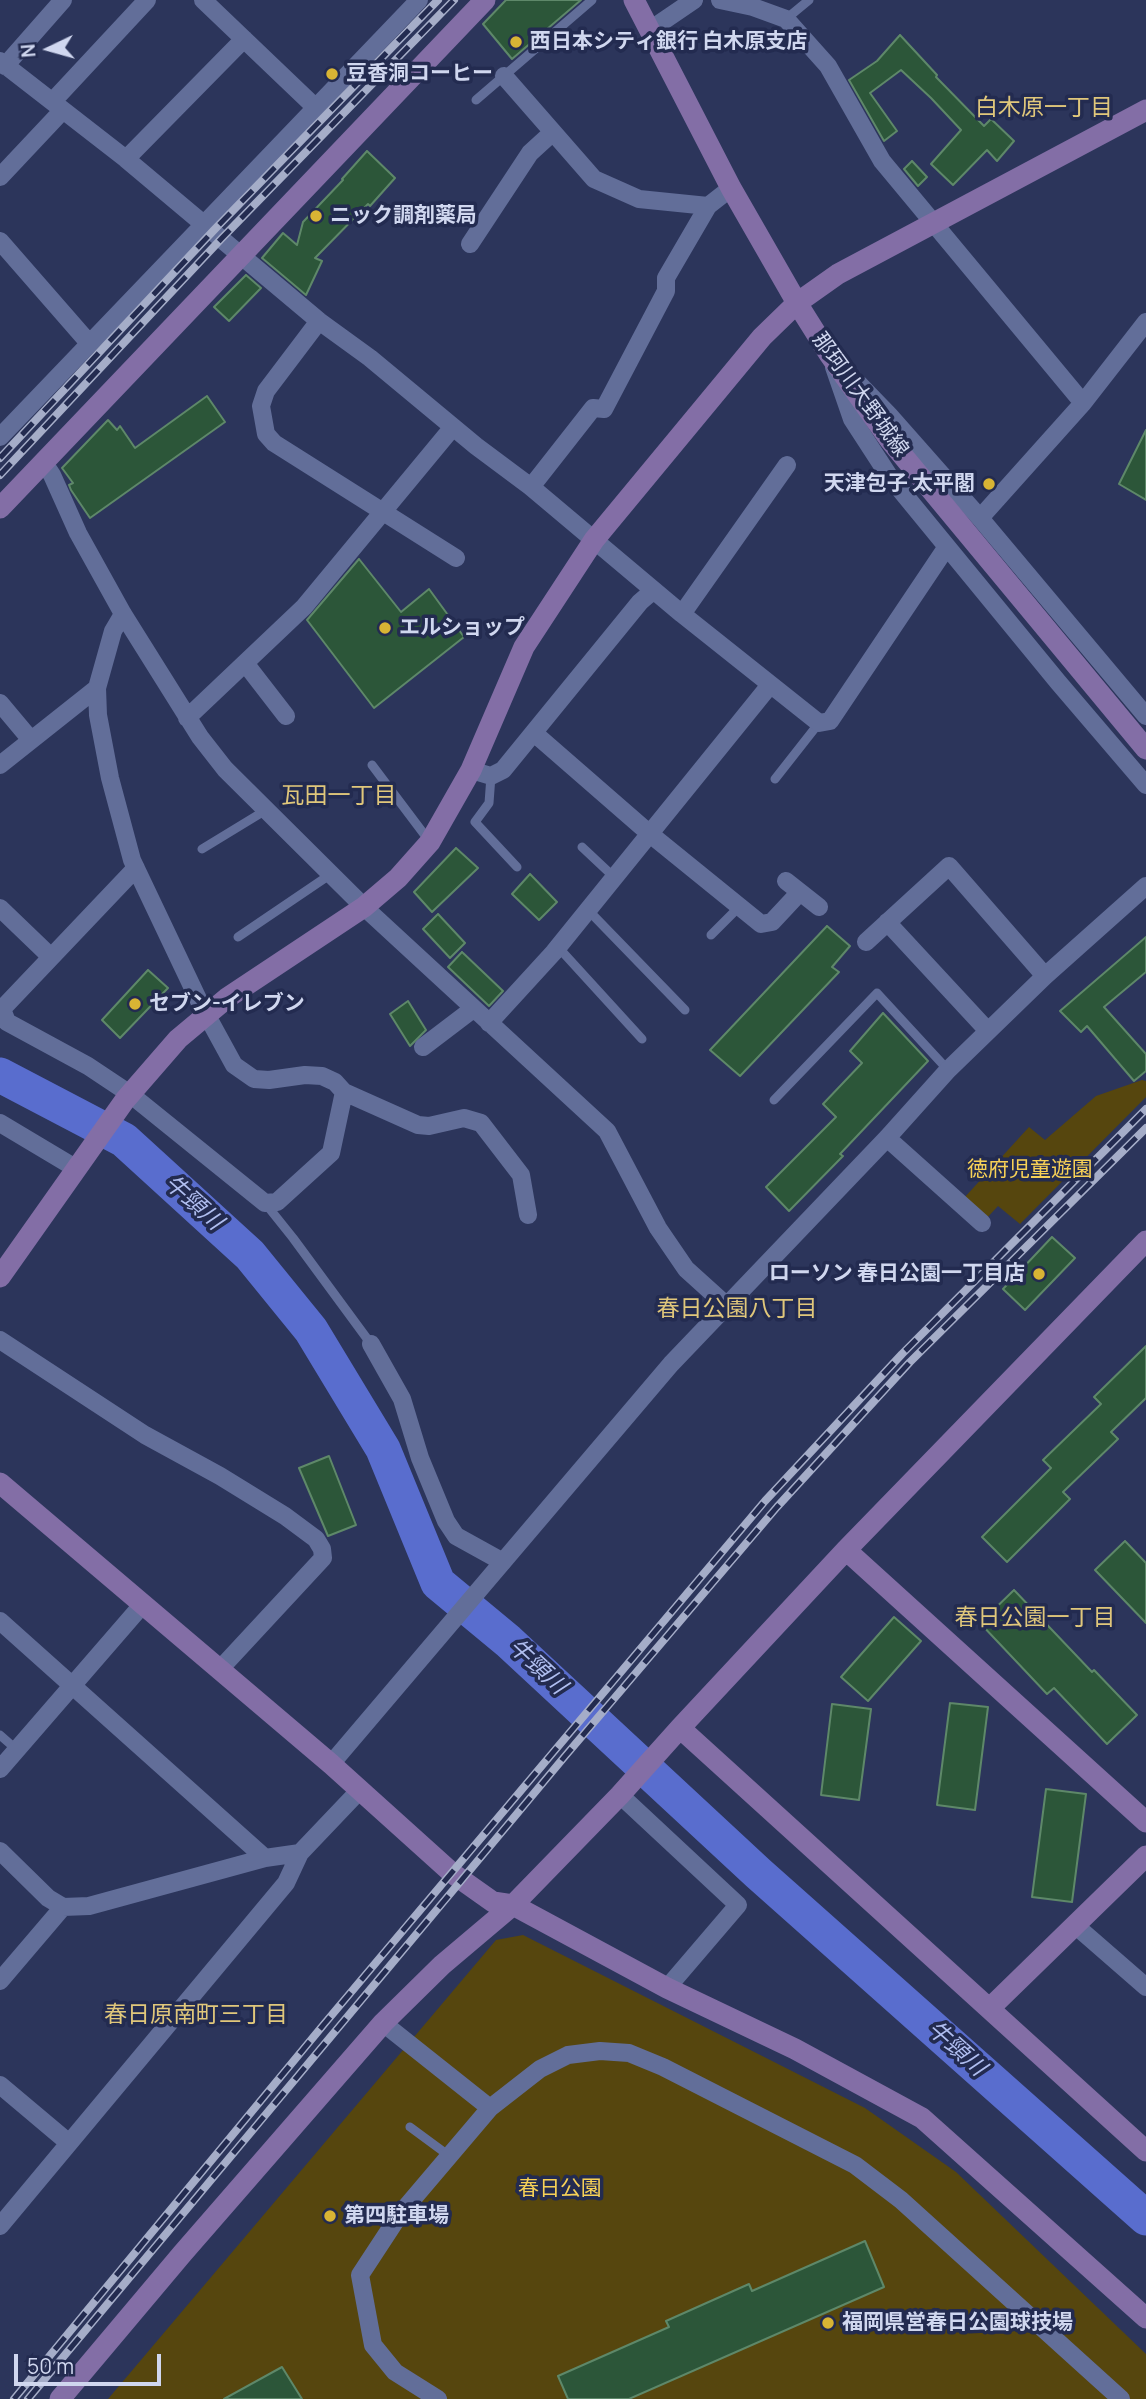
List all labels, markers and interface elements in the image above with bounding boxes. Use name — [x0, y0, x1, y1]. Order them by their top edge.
north arrow — [14, 14, 84, 84]
place label: 西日本シティ銀行 白木原支店 — [530, 29, 807, 55]
marker: 西日本シティ銀行 白木原支店 — [508, 34, 524, 50]
text: N — [15, 43, 42, 59]
place label: 豆香洞コーヒー — [346, 61, 493, 87]
marker: 豆香洞コーヒー — [324, 66, 340, 82]
district label: 白木原一丁目 — [975, 95, 1113, 123]
place label: ニック調剤薬局 — [330, 203, 477, 229]
marker: ニック調剤薬局 — [308, 208, 324, 224]
street label: 那珂川大野城線 — [807, 328, 913, 462]
place label: 天津包子 太平閣 — [824, 471, 975, 497]
marker: 天津包子 太平閣 — [981, 476, 997, 492]
place label: エルショップ — [399, 615, 525, 641]
marker: エルショップ — [377, 620, 393, 636]
district label: 瓦田一丁目 — [282, 783, 396, 811]
place label: セブン-イレブン — [149, 991, 305, 1017]
marker: セブン-イレブン — [127, 996, 143, 1012]
park label: 徳府児童遊園 — [967, 1157, 1093, 1183]
water label: 牛頸川 — [158, 1170, 228, 1236]
place label: ローソン 春日公園一丁目店 — [769, 1261, 1025, 1287]
marker: ローソン 春日公園一丁目店 — [1031, 1266, 1047, 1282]
district label: 春日公園八丁目 — [657, 1296, 817, 1324]
district label: 春日公園一丁目 — [955, 1605, 1115, 1633]
water label: 牛頸川 — [502, 1633, 572, 1701]
district label: 春日原南町三丁目 — [104, 2002, 288, 2030]
water label: 牛頸川 — [921, 2016, 991, 2082]
park label: 春日公園 — [518, 2176, 602, 2202]
place label: 第四駐車場 — [344, 2203, 449, 2229]
marker: 第四駐車場 — [322, 2208, 338, 2224]
place label: 福岡県営春日公園球技場 — [842, 2310, 1073, 2336]
marker: 福岡県営春日公園球技場 — [820, 2315, 836, 2331]
scale bar — [18, 2340, 164, 2384]
text: 50 m — [27, 2352, 74, 2380]

